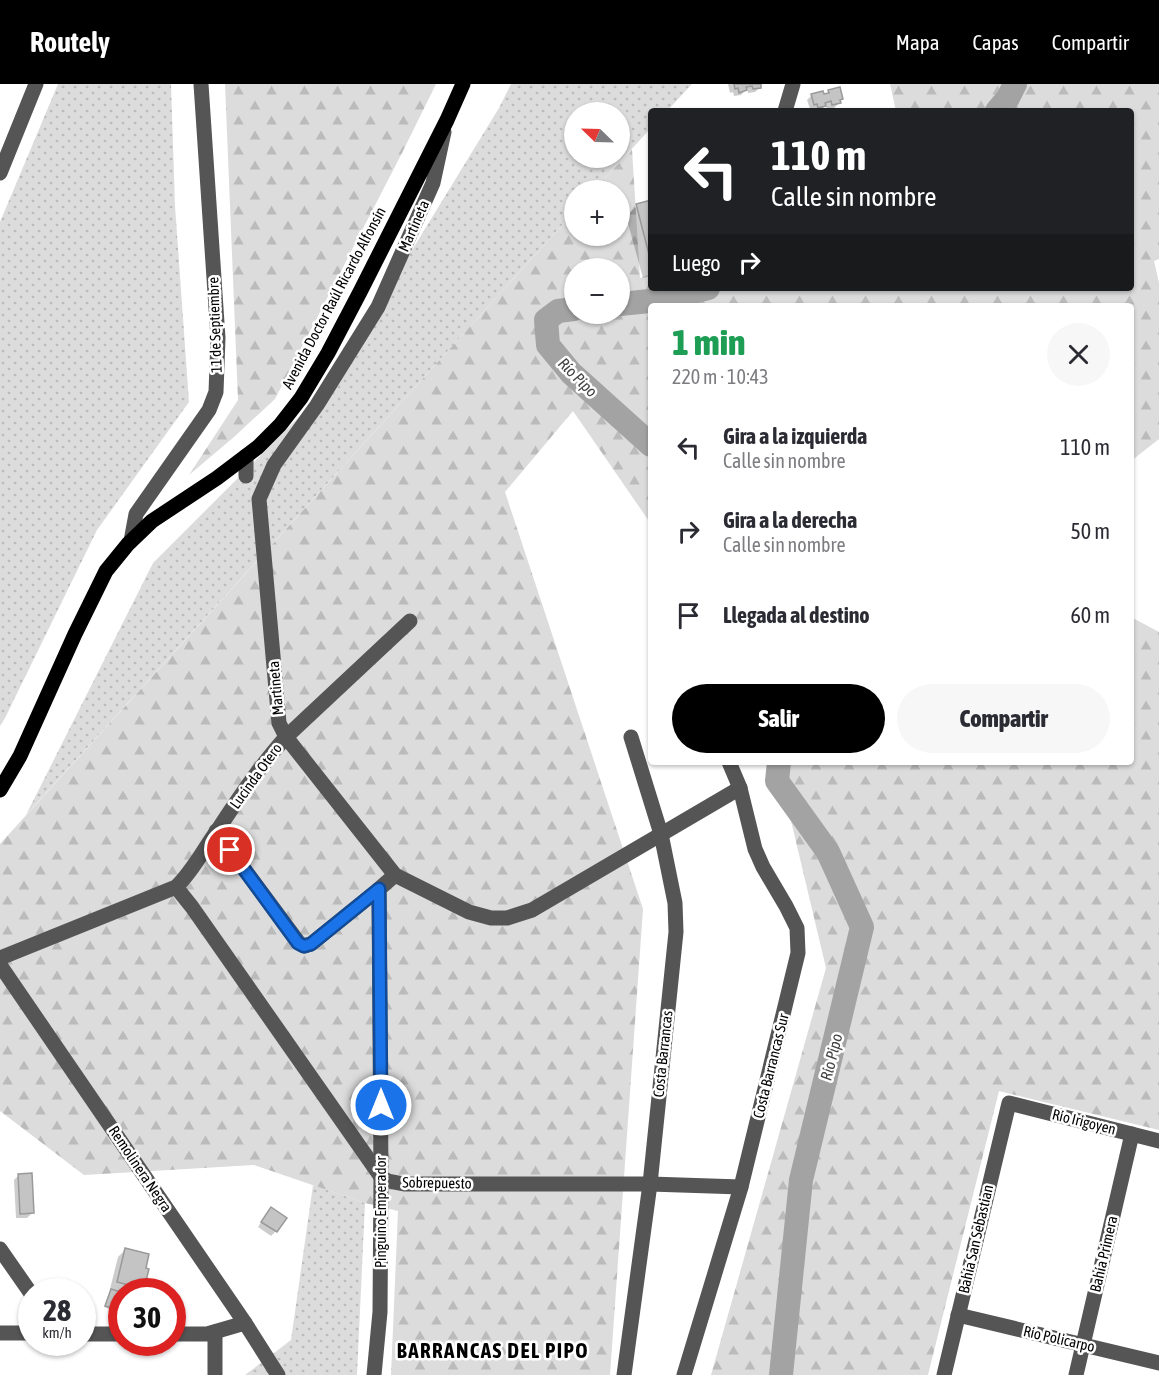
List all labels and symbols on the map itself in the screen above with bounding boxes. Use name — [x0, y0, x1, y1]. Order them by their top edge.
north arrow — [564, 102, 630, 168]
street label: Martineta — [395, 197, 432, 254]
street label: Avenida Doctor Raúl Ricardo Alfonsín — [278, 204, 389, 392]
street label: 11 de Septiembre — [204, 277, 225, 373]
water label: Río Pipo — [554, 354, 601, 401]
street label: Martineta — [265, 660, 286, 716]
street label: Lucinda Otero — [226, 740, 285, 812]
pin — [204, 824, 255, 875]
street label: Costa Barrancas — [649, 1010, 676, 1098]
street label: Costa Barrancas Sur — [749, 1011, 792, 1120]
water label: Río Pipo — [816, 1032, 846, 1083]
position arrow — [349, 1073, 413, 1137]
street label: Río Irigoyen — [1051, 1105, 1118, 1138]
street label: Remolinera Negra — [105, 1122, 175, 1215]
street label: Pinguino Emperador — [372, 1155, 389, 1268]
street label: Sobrepuesto — [402, 1173, 472, 1192]
street label: Bahía San Sebastian — [955, 1183, 996, 1295]
street label: Bahía Primera — [1086, 1214, 1121, 1294]
speed limit sign: 30 — [108, 1278, 186, 1356]
street label: Río Policarpo — [1022, 1322, 1097, 1355]
district label: BARRANCAS DEL PIPO — [397, 1338, 589, 1362]

